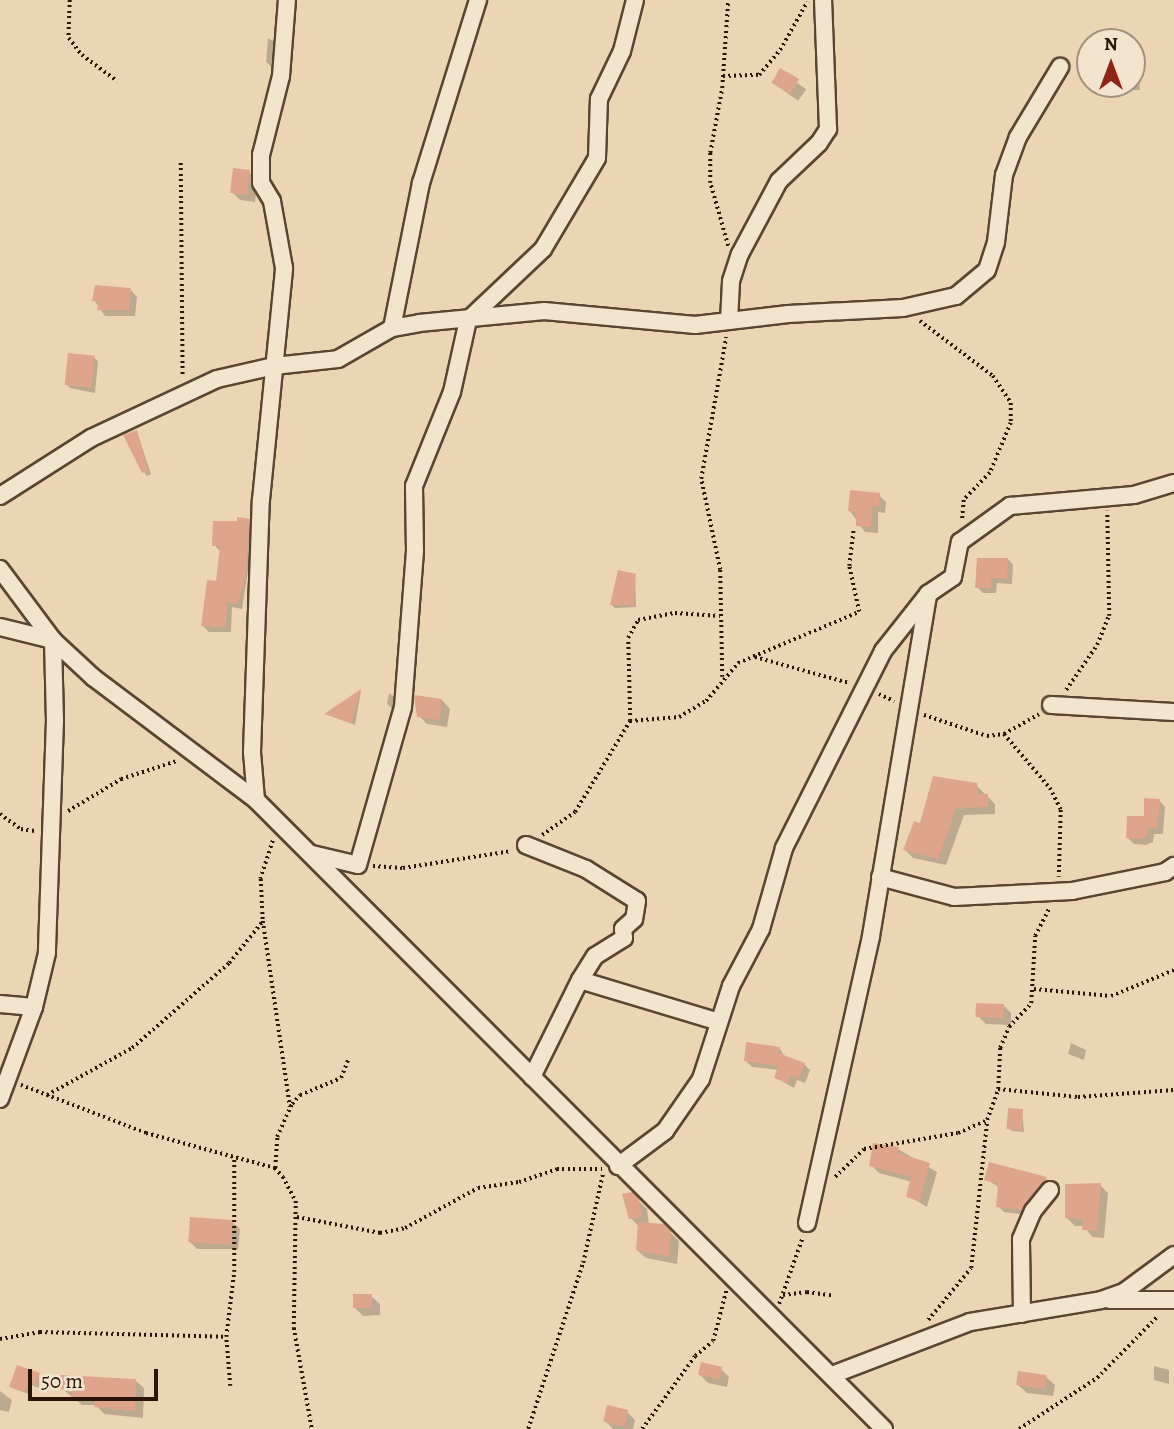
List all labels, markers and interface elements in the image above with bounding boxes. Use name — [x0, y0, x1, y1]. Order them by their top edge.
north arrow — [1076, 28, 1146, 98]
text: N — [1104, 31, 1118, 57]
scale bar — [32, 1356, 161, 1400]
text: 50 m — [41, 1367, 83, 1395]

